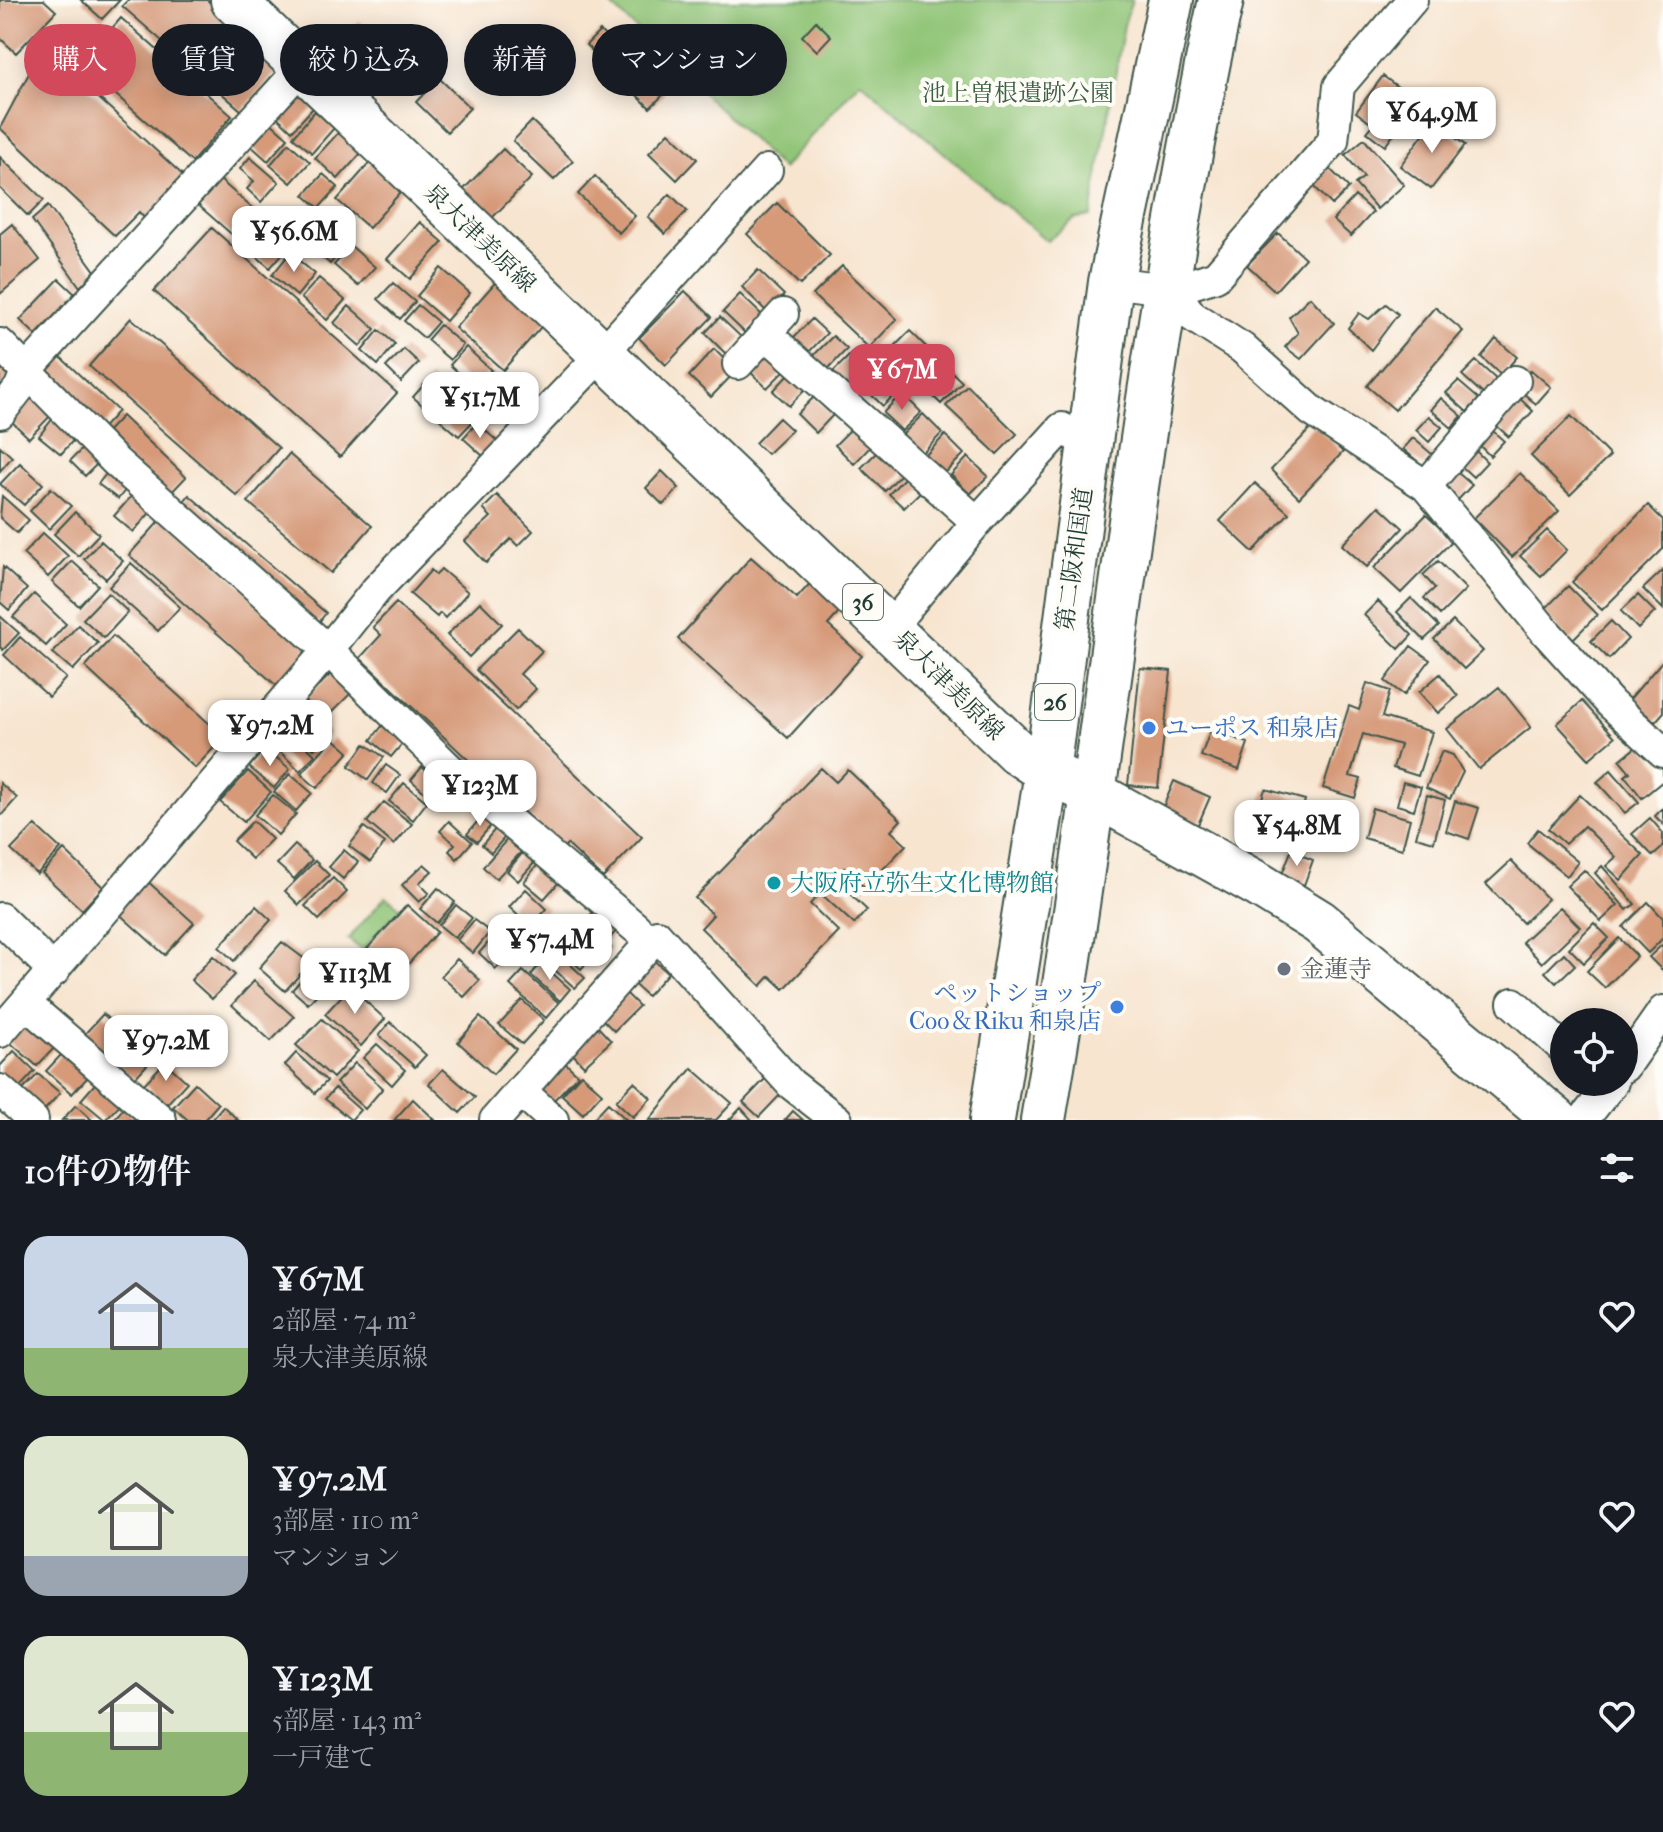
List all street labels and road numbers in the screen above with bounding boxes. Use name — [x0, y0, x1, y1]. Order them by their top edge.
street label: 泉大津美原線 — [418, 178, 542, 298]
street label: 第二阪和国道 — [1050, 486, 1098, 632]
road number: 36 — [843, 584, 883, 620]
street label: 泉大津美原線 — [888, 624, 1010, 746]
road number: 26 — [1035, 684, 1075, 720]

